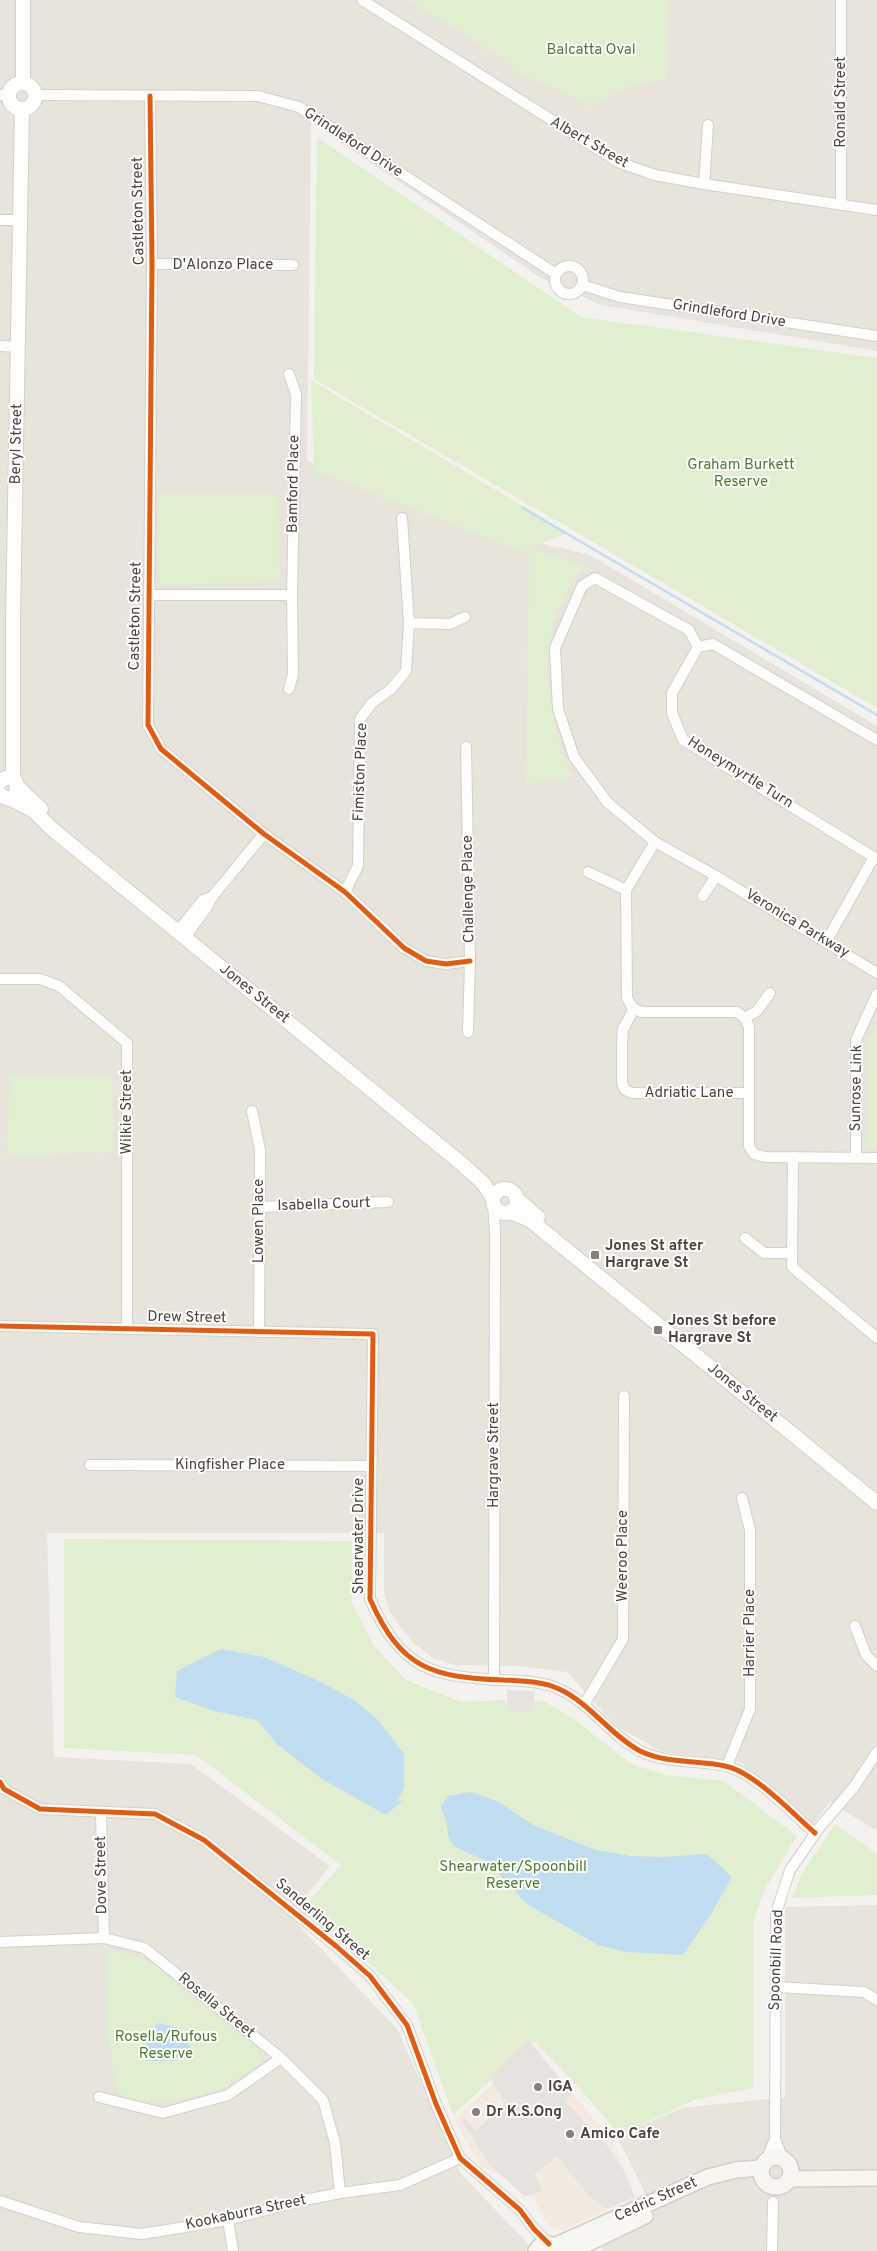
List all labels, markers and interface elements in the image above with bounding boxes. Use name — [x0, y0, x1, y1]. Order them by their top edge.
park label: Balcatta Oval — [546, 41, 636, 60]
street label: Ronald Street — [832, 56, 851, 148]
street label: Grindleford Drive — [300, 104, 406, 182]
street label: Albert Street — [546, 113, 632, 173]
street label: Castleton Street — [129, 156, 149, 266]
street label: D'Alonzo Place — [173, 256, 273, 275]
street label: Grindleford Drive — [671, 296, 787, 332]
street label: Beryl Street — [7, 403, 27, 485]
street label: Bamford Place — [284, 435, 304, 533]
park label: Graham Burkett Reserve — [687, 456, 795, 492]
street label: Castleton Street — [126, 561, 146, 671]
street label: Fimiston Place — [350, 722, 372, 822]
street label: Honeymyrtle Turn — [683, 733, 797, 813]
street label: Challenge Place — [459, 835, 479, 943]
street label: Veronica Parkway — [741, 885, 853, 963]
street label: Jones Street — [215, 960, 293, 1028]
street label: Sunrose Link — [847, 1044, 867, 1132]
street label: Wilkie Street — [118, 1069, 137, 1155]
street label: Adriatic Lane — [644, 1084, 734, 1103]
street label: Lowen Place — [250, 1179, 269, 1263]
street label: Isabella Court — [277, 1194, 371, 1216]
place label: Jones St after Hargrave St — [605, 1237, 704, 1273]
marker: Jones St after Hargrave St — [589, 1249, 601, 1261]
street label: Drew Street — [147, 1308, 227, 1328]
place label: Jones St before Hargrave St — [668, 1312, 776, 1348]
marker: Jones St before Hargrave St — [652, 1324, 664, 1336]
street label: Jones Street — [703, 1359, 781, 1427]
street label: Hargrave Street — [485, 1402, 504, 1508]
street label: Kingfisher Place — [175, 1456, 285, 1475]
street label: Shearwater Drive — [350, 1478, 369, 1594]
street label: Weeroo Place — [614, 1510, 633, 1602]
street label: Harrier Place — [741, 1589, 760, 1677]
street label: Dove Street — [92, 1835, 112, 1915]
park label: Shearwater/Spoonbill Reserve — [439, 1858, 587, 1894]
street label: Sanderling Street — [271, 1875, 373, 1965]
street label: Spoonbill Road — [766, 1909, 788, 2011]
street label: Rosella Street — [174, 1969, 258, 2043]
park label: Rosella/Rufous Reserve — [115, 2028, 217, 2064]
place label: IGA — [548, 2078, 573, 2097]
marker: IGA — [532, 2081, 544, 2093]
place label: Dr K.S.Ong — [486, 2103, 562, 2122]
marker: Dr K.S.Ong — [470, 2106, 482, 2118]
place label: Amico Cafe — [580, 2125, 660, 2144]
marker: Amico Cafe — [564, 2128, 576, 2140]
street label: Cedric Street — [612, 2173, 700, 2227]
street label: Kookaburra Street — [184, 2191, 308, 2235]

